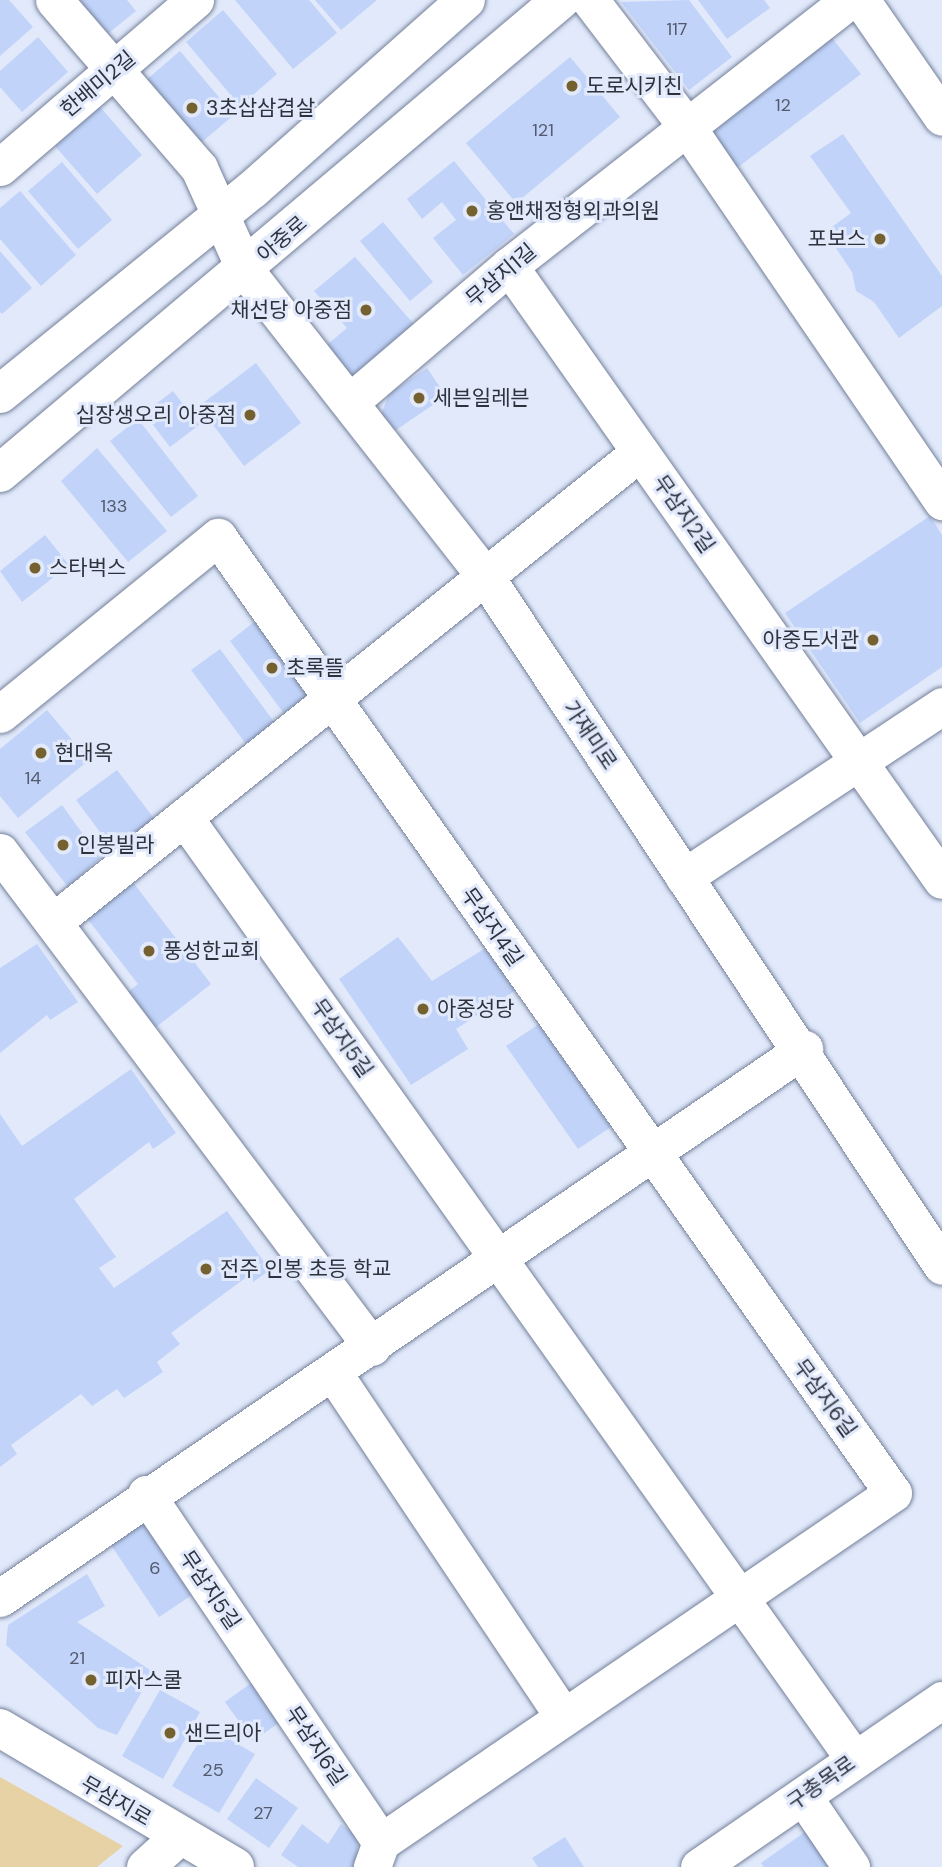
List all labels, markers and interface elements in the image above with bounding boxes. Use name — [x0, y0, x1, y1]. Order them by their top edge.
house number: 117 — [667, 18, 687, 40]
street label: 한배미2길 — [56, 46, 140, 122]
place label: 도로시키친 — [586, 73, 683, 99]
marker: 도로시키친 — [564, 78, 580, 94]
house number: 12 — [775, 94, 791, 116]
place label: 3초삽삼겹살 — [206, 95, 315, 121]
marker: 3초삽삼겹살 — [184, 100, 200, 116]
house number: 121 — [532, 119, 554, 141]
place label: 홍앤채정형외과의원 — [486, 198, 660, 224]
marker: 홍앤채정형외과의원 — [464, 203, 480, 219]
street label: 아중로 — [252, 210, 312, 268]
place label: 포보스 — [808, 226, 866, 252]
marker: 포보스 — [872, 231, 888, 247]
street label: 무삼지1길 — [461, 238, 541, 312]
place label: 채선당 아중점 — [230, 297, 352, 323]
marker: 채선당 아중점 — [358, 302, 374, 318]
place label: 세븐일레븐 — [433, 385, 530, 411]
marker: 세븐일레븐 — [411, 390, 427, 406]
place label: 십장생오리 아중점 — [76, 402, 236, 428]
marker: 십장생오리 아중점 — [242, 407, 258, 423]
street label: 무삼지2길 — [648, 470, 720, 558]
house number: 133 — [101, 495, 127, 517]
place label: 스타벅스 — [49, 555, 126, 581]
marker: 스타벅스 — [27, 560, 43, 576]
place label: 아중도서관 — [762, 627, 859, 653]
marker: 아중도서관 — [865, 632, 881, 648]
place label: 초록뜰 — [286, 655, 344, 681]
marker: 초록뜰 — [264, 660, 280, 676]
street label: 가재미로 — [558, 696, 622, 774]
place label: 현대옥 — [55, 740, 113, 766]
marker: 현대옥 — [33, 745, 49, 761]
house number: 14 — [25, 767, 41, 789]
place label: 인봉빌라 — [77, 832, 154, 858]
marker: 인봉빌라 — [55, 837, 71, 853]
street label: 무삼지4길 — [456, 883, 528, 971]
place label: 풍성한교회 — [163, 938, 260, 964]
marker: 풍성한교회 — [141, 943, 157, 959]
street label: 무삼지5길 — [306, 994, 378, 1082]
place label: 아중성당 — [437, 996, 514, 1022]
marker: 아중성당 — [415, 1001, 431, 1017]
place label: 전주 인봉 초등 학교 — [220, 1256, 391, 1282]
marker: 전주 인봉 초등 학교 — [198, 1261, 214, 1277]
street label: 무삼지6길 — [788, 1354, 862, 1442]
street label: 무삼지5길 — [174, 1546, 246, 1634]
house number: 6 — [149, 1557, 161, 1579]
house number: 21 — [69, 1647, 85, 1669]
place label: 피자스쿨 — [105, 1667, 182, 1693]
marker: 피자스쿨 — [83, 1672, 99, 1688]
street label: 무삼지6길 — [280, 1701, 352, 1791]
place label: 샌드리아 — [184, 1720, 261, 1746]
marker: 샌드리아 — [162, 1725, 178, 1741]
street label: 구총목로 — [782, 1751, 860, 1815]
house number: 25 — [202, 1759, 224, 1781]
street label: 무삼지로 — [76, 1771, 156, 1831]
house number: 27 — [253, 1802, 273, 1824]

